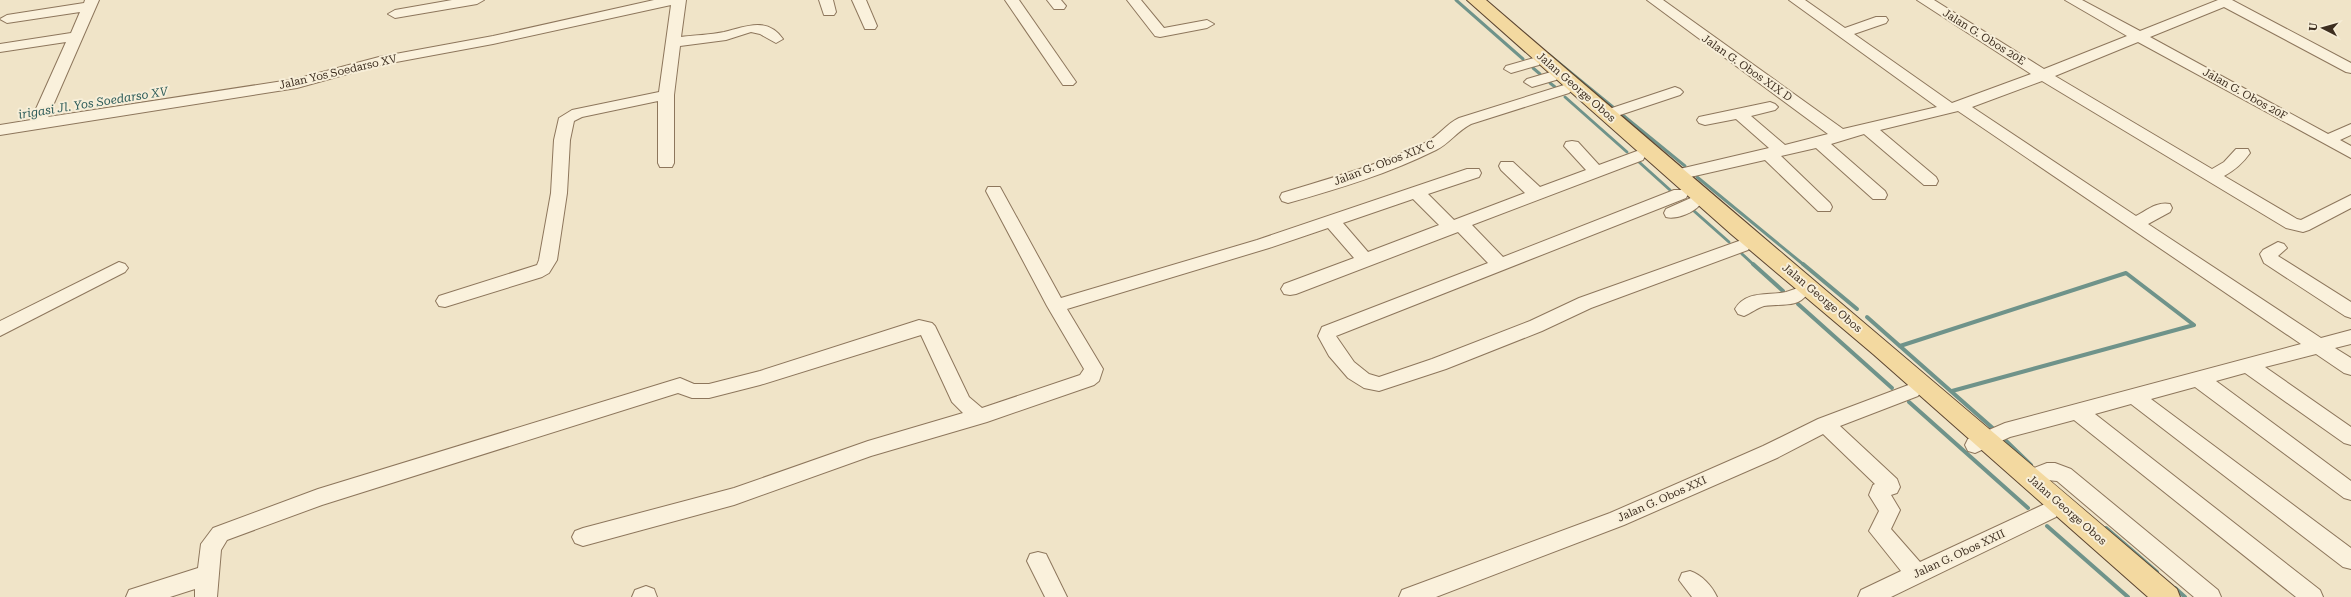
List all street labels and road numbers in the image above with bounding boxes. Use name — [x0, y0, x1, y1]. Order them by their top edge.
street label: Jalan G. Obos 20E — [1940, 6, 2028, 68]
street label: Jalan G. Obos XIX D — [1699, 32, 1795, 104]
street label: Jalan George Obos — [1534, 49, 1618, 125]
street label: Jalan Yos Soedarso XV — [278, 52, 398, 92]
street label: Jalan G. Obos 20F — [2201, 65, 2290, 123]
street label: Jalan G. Obos XIX C — [1332, 138, 1436, 188]
street label: Jalan George Obos — [1780, 261, 1864, 335]
street label: Jalan George Obos — [2025, 472, 2109, 548]
street label: Jalan G. Obos XXI — [1616, 474, 1708, 524]
street label: Jalan G. Obos XXII — [1911, 527, 2007, 581]

